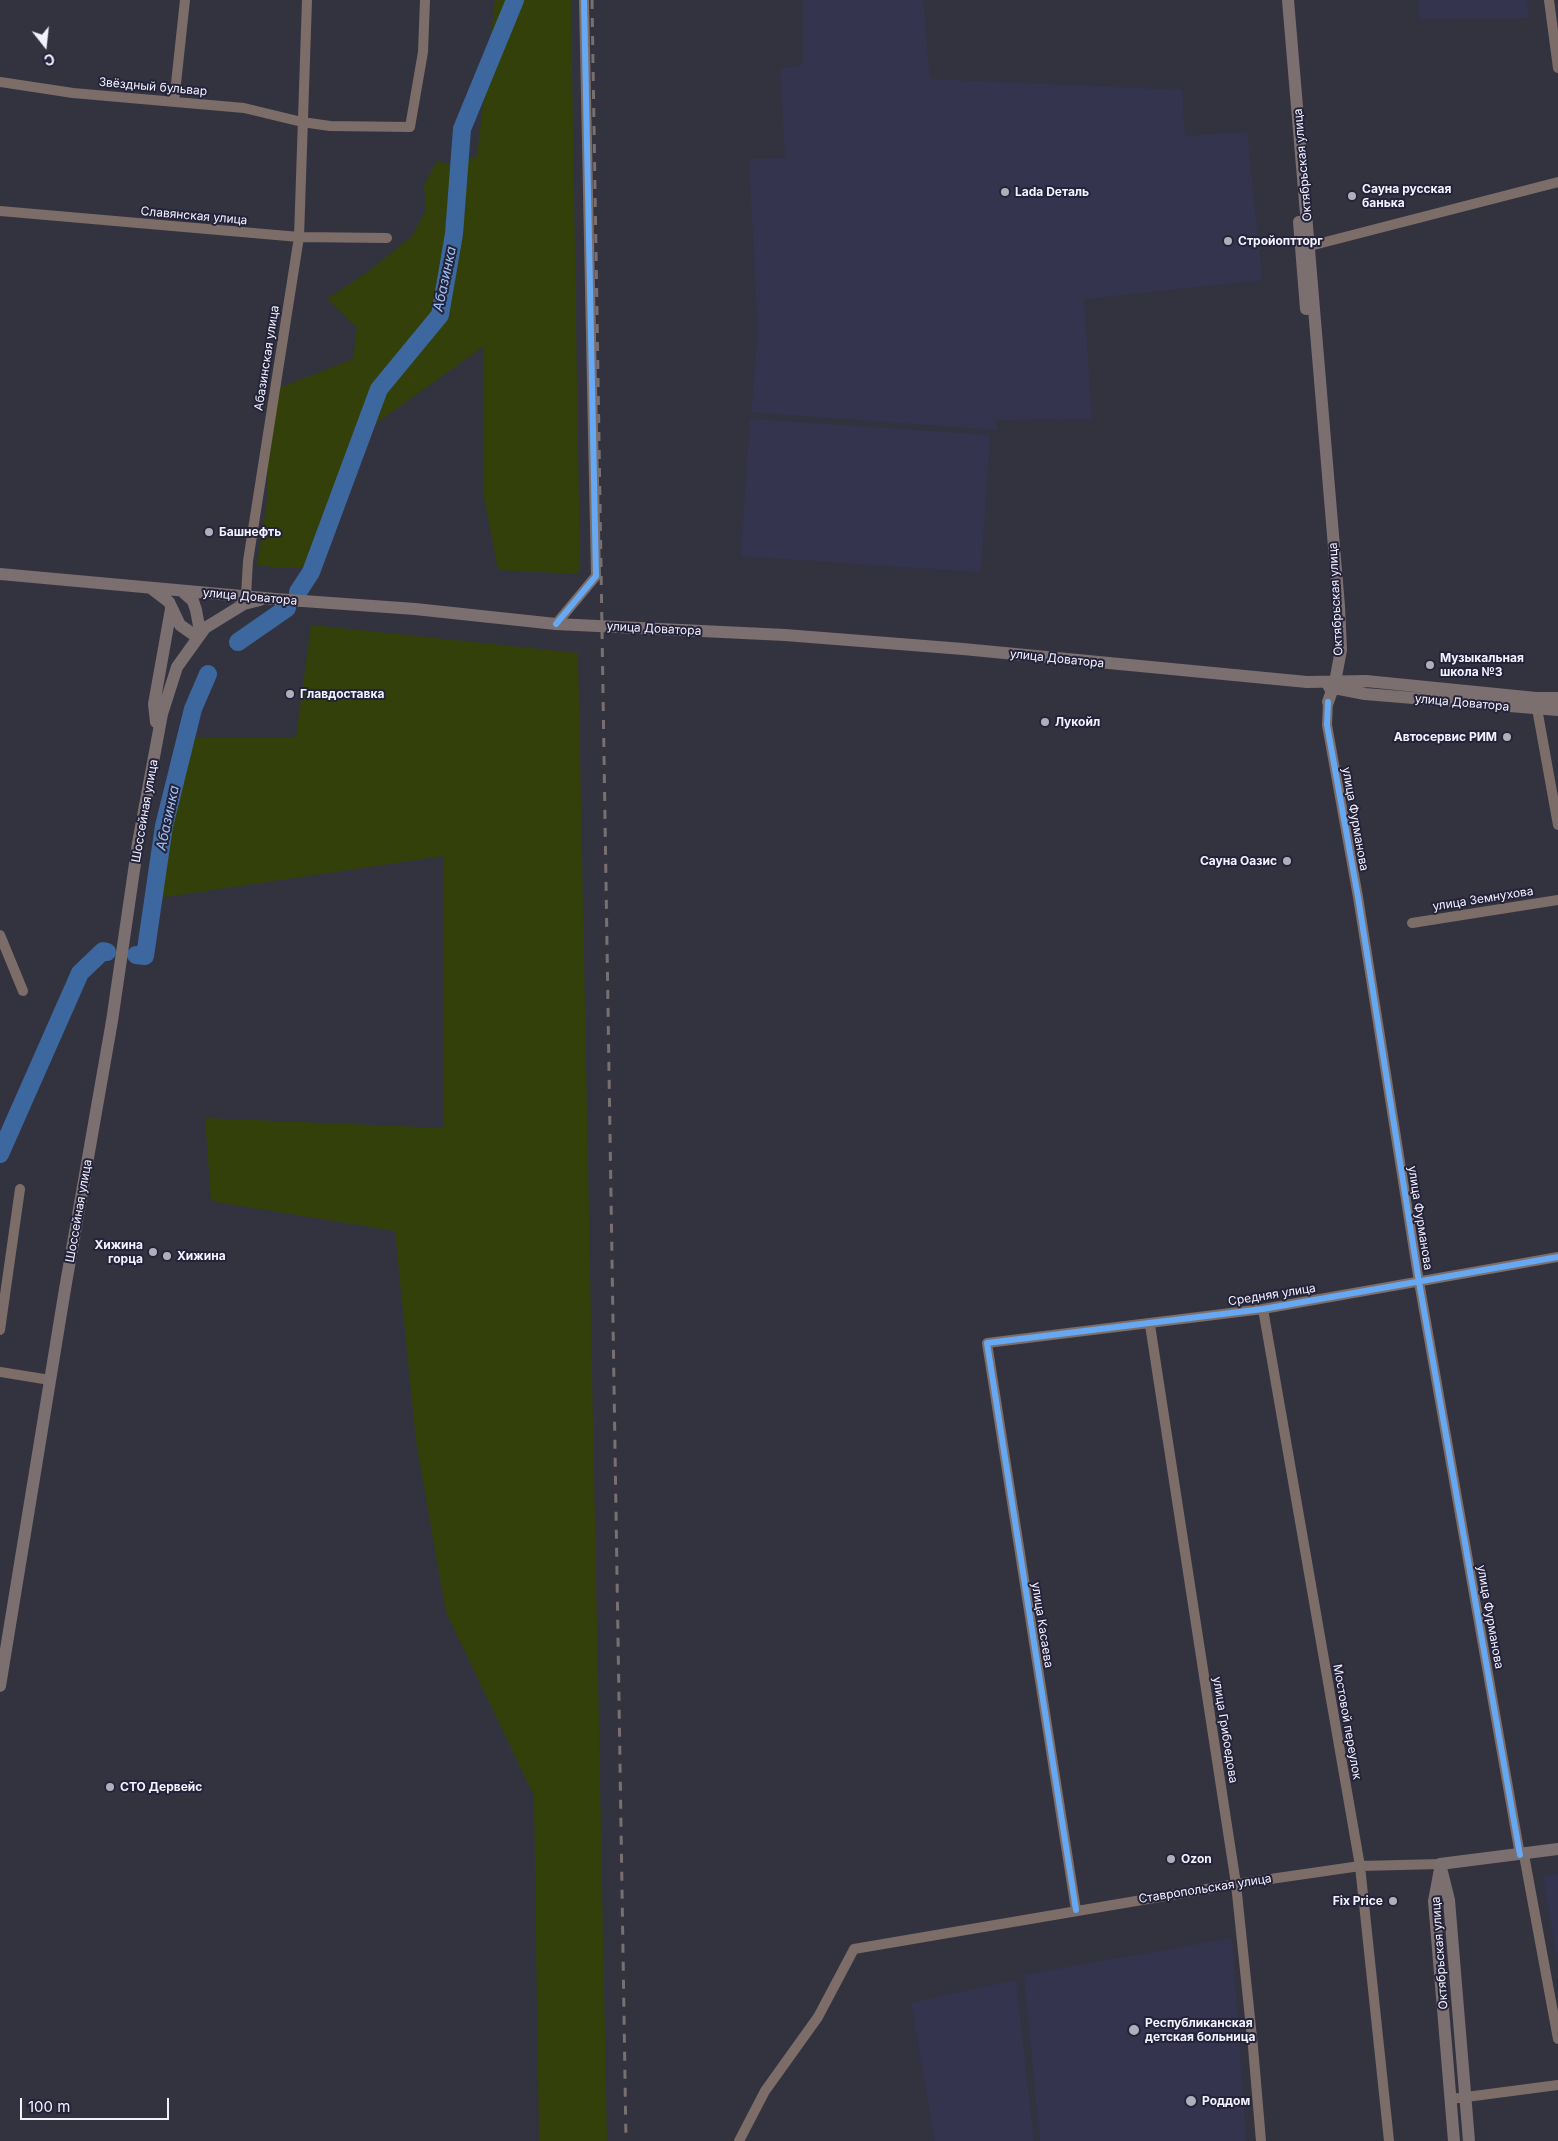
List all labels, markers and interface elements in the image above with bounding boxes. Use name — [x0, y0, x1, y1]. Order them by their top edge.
north arrow — [20, 20, 70, 70]
text: С — [42, 50, 57, 69]
street label: Звёздный бульвар — [98, 75, 208, 99]
street label: Октябрьская улица — [1291, 108, 1315, 222]
place label: Сауна русская банька — [1362, 182, 1452, 210]
place label: Lada Dеталь — [1015, 185, 1089, 199]
marker: Lada Dеталь — [999, 186, 1011, 198]
marker: Сауна русская банька — [1346, 190, 1358, 202]
street label: Славянская улица — [140, 204, 248, 228]
place label: Стройоптторг — [1238, 234, 1323, 248]
marker: Стройоптторг — [1222, 235, 1234, 247]
water label: Абазинка — [430, 245, 460, 313]
street label: Абазинская улица — [252, 304, 282, 412]
place label: Башнефть — [219, 525, 281, 539]
marker: Башнефть — [203, 526, 215, 538]
street label: Октябрьская улица — [1326, 542, 1346, 656]
street label: улица Доватора — [202, 586, 298, 608]
street label: улица Доватора — [606, 619, 702, 639]
street label: улица Доватора — [1009, 647, 1105, 671]
place label: Музыкальная школа №3 — [1440, 651, 1524, 679]
marker: Музыкальная школа №3 — [1424, 659, 1436, 671]
place label: Главдоставка — [300, 687, 384, 701]
marker: Главдоставка — [284, 688, 296, 700]
street label: улица Доватора — [1414, 692, 1510, 714]
place label: Лукойл — [1055, 715, 1100, 729]
marker: Лукойл — [1039, 716, 1051, 728]
place label: Автосервис РИМ — [1394, 730, 1497, 744]
marker: Автосервис РИМ — [1501, 731, 1513, 743]
street label: Шоссейная улица — [129, 758, 161, 864]
street label: улица Фурманова — [1339, 766, 1371, 872]
water label: Абазинка — [153, 784, 183, 852]
place label: Сауна Оазис — [1200, 854, 1277, 868]
marker: Сауна Оазис — [1281, 855, 1293, 867]
street label: улица Земнухова — [1432, 884, 1534, 914]
street label: Шоссейная улица — [63, 1158, 95, 1264]
street label: улица Фурманова — [1405, 1165, 1435, 1271]
place label: Хижина горца — [94, 1238, 143, 1266]
marker: Хижина горца — [147, 1246, 159, 1258]
place label: Хижина — [177, 1249, 226, 1263]
marker: Хижина — [161, 1250, 173, 1262]
street label: Средняя улица — [1227, 1281, 1317, 1309]
street label: улица Фурманова — [1474, 1564, 1506, 1670]
street label: улица Касаева — [1028, 1581, 1056, 1669]
street label: Мостовой переулок — [1330, 1663, 1364, 1781]
street label: улица Грибоедова — [1209, 1676, 1241, 1784]
place label: СТО Дервейс — [120, 1780, 202, 1794]
marker: СТО Дервейс — [104, 1781, 116, 1793]
place label: Ozon — [1181, 1852, 1212, 1866]
marker: Ozon — [1165, 1853, 1177, 1865]
street label: Ставропольская улица — [1137, 1871, 1273, 1907]
place label: Fix Price — [1333, 1894, 1383, 1908]
marker: Fix Price — [1387, 1895, 1399, 1907]
street label: Октябрьская улица — [1429, 1896, 1451, 2010]
place label: Республиканская детская больница — [1145, 2016, 1256, 2044]
marker: Республиканская детская больница — [1127, 2023, 1141, 2037]
scale bar — [22, 2088, 171, 2120]
marker: Роддом — [1184, 2094, 1198, 2108]
place label: Роддом — [1202, 2094, 1250, 2108]
text: 100 m — [28, 2097, 70, 2116]

